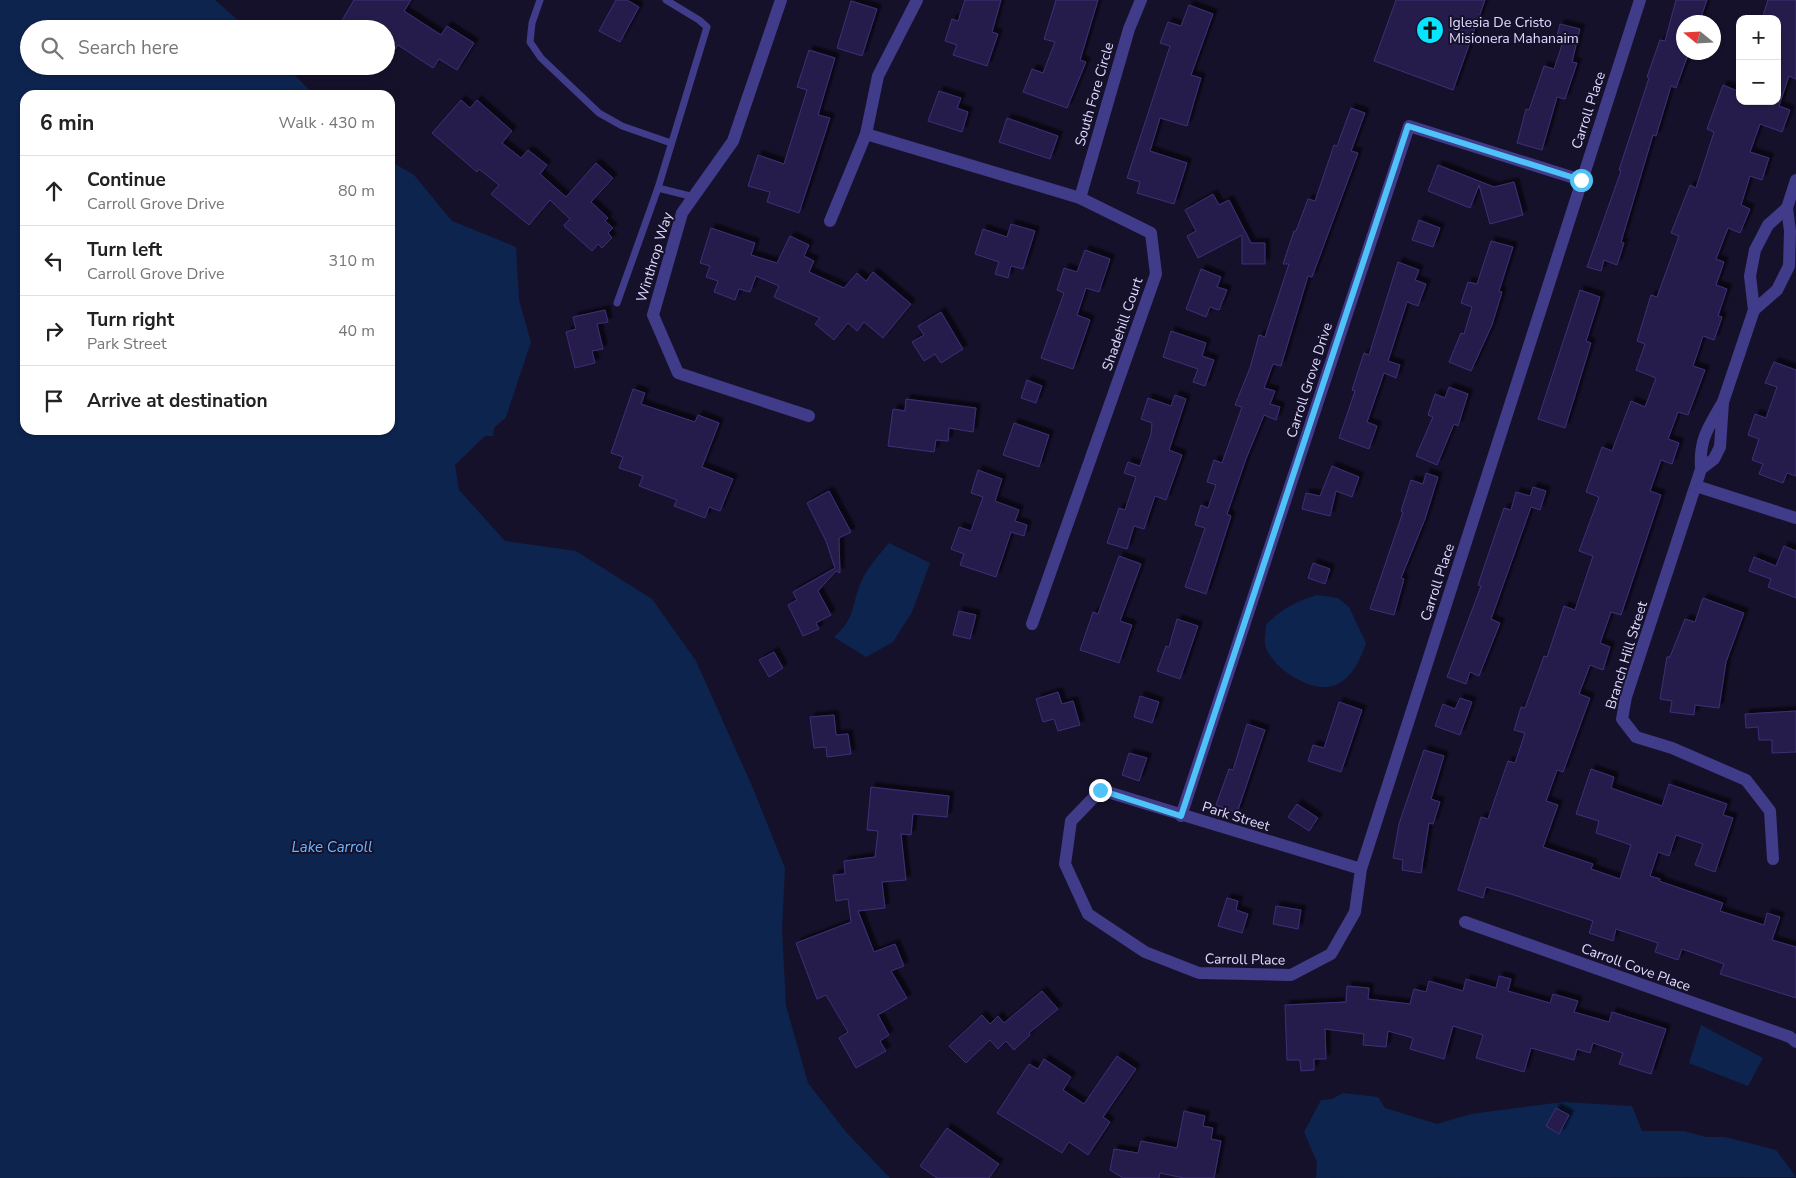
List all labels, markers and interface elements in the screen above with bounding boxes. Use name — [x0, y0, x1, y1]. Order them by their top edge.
place label: Iglesia De Cristo Misionera Mahanaim — [1449, 13, 1579, 48]
church icon: Iglesia De Cristo Misionera Mahanaim — [1415, 15, 1445, 45]
north arrow — [1676, 15, 1721, 60]
map controls — [1736, 15, 1781, 105]
button: + — [1736, 15, 1781, 60]
search box — [20, 20, 395, 75]
icon: search — [38, 34, 66, 62]
text: Search here — [78, 35, 179, 61]
street label: South Fore Circle — [1071, 40, 1118, 148]
button: − — [1736, 60, 1781, 105]
street label: Carroll Place — [1567, 69, 1610, 151]
text: 6 min — [40, 109, 94, 137]
text: Walk · 430 m — [279, 112, 375, 134]
text: Continue — [87, 167, 166, 193]
route start — [1570, 169, 1593, 192]
icon: ahead — [40, 177, 68, 205]
text: 80 m — [338, 180, 375, 202]
text: Carroll Grove Drive — [87, 193, 225, 215]
street label: Winthrop Way — [632, 209, 677, 304]
text: Turn left — [87, 237, 162, 263]
icon: left — [40, 247, 68, 275]
text: 310 m — [328, 250, 375, 272]
text: Carroll Grove Drive — [87, 263, 225, 285]
street label: Shadehill Court — [1098, 275, 1147, 373]
text: Turn right — [87, 307, 174, 333]
icon: right — [40, 317, 68, 345]
text: 40 m — [338, 320, 375, 342]
street label: Carroll Grove Drive — [1282, 320, 1337, 440]
text: Park Street — [87, 333, 167, 355]
icon: arrive — [40, 387, 68, 415]
text: Arrive at destination — [87, 388, 268, 414]
street label: Carroll Place — [1416, 541, 1459, 623]
street label: Branch Hill Street — [1601, 599, 1652, 711]
route end — [1089, 779, 1112, 802]
street label: Park Street — [1200, 797, 1272, 836]
water label: Lake Carroll — [292, 837, 372, 857]
street label: Carroll Cove Place — [1578, 939, 1693, 996]
street label: Carroll Place — [1205, 949, 1285, 970]

